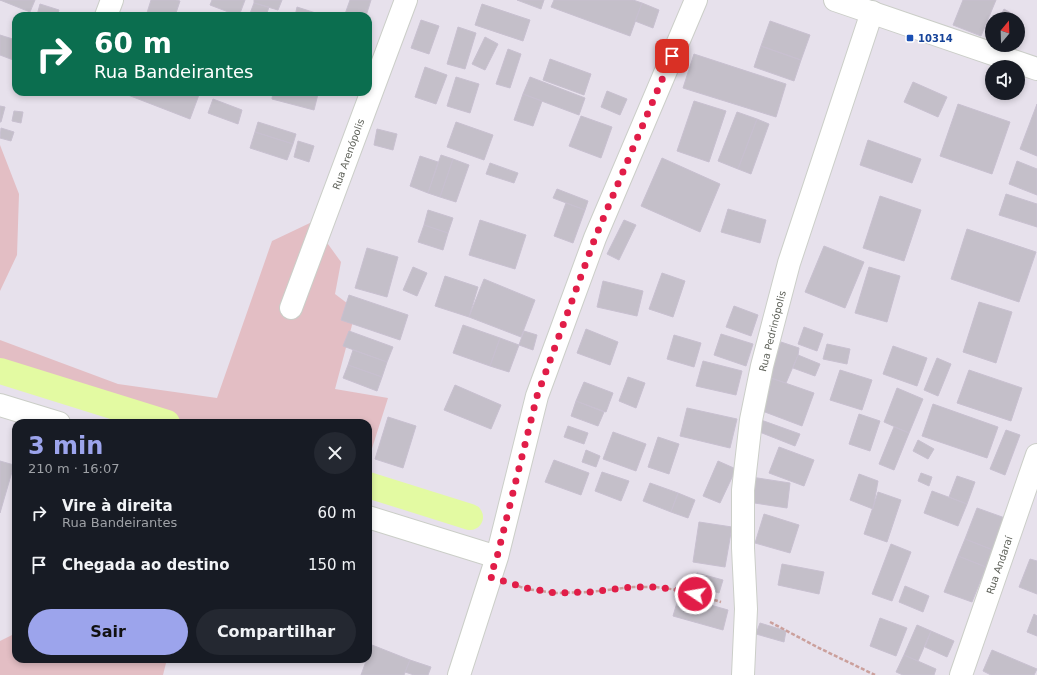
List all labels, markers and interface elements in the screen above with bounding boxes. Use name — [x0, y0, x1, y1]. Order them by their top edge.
north arrow — [985, 12, 1025, 52]
map controls — [985, 12, 1025, 100]
text: 60 m — [94, 27, 172, 60]
icon: right — [28, 28, 80, 80]
marker: 10314 — [905, 33, 915, 43]
place label: 10314 — [918, 33, 953, 44]
pin — [655, 39, 689, 73]
icon: arrive — [661, 45, 683, 67]
button: sound — [985, 60, 1025, 100]
text: Rua Bandeirantes — [94, 61, 254, 82]
street label: Rua Arenópolis — [331, 117, 366, 191]
street label: Rua Pedrinópolis — [757, 290, 788, 373]
text: 3 min — [28, 432, 103, 460]
button: close — [314, 432, 356, 474]
text: 210 m · 16:07 — [28, 461, 119, 476]
text: Vire à direita — [62, 497, 173, 515]
icon: right — [28, 502, 50, 524]
text: 60 m — [318, 504, 356, 522]
text: Rua Bandeirantes — [62, 515, 177, 530]
street label: Rua Andaraí — [984, 533, 1015, 596]
icon: arrive — [28, 554, 50, 576]
text: Chegada ao destino — [62, 556, 230, 574]
text: 150 m — [308, 556, 356, 574]
position arrow — [674, 573, 716, 615]
button: Sair — [28, 609, 188, 655]
button: Compartilhar — [196, 609, 356, 655]

